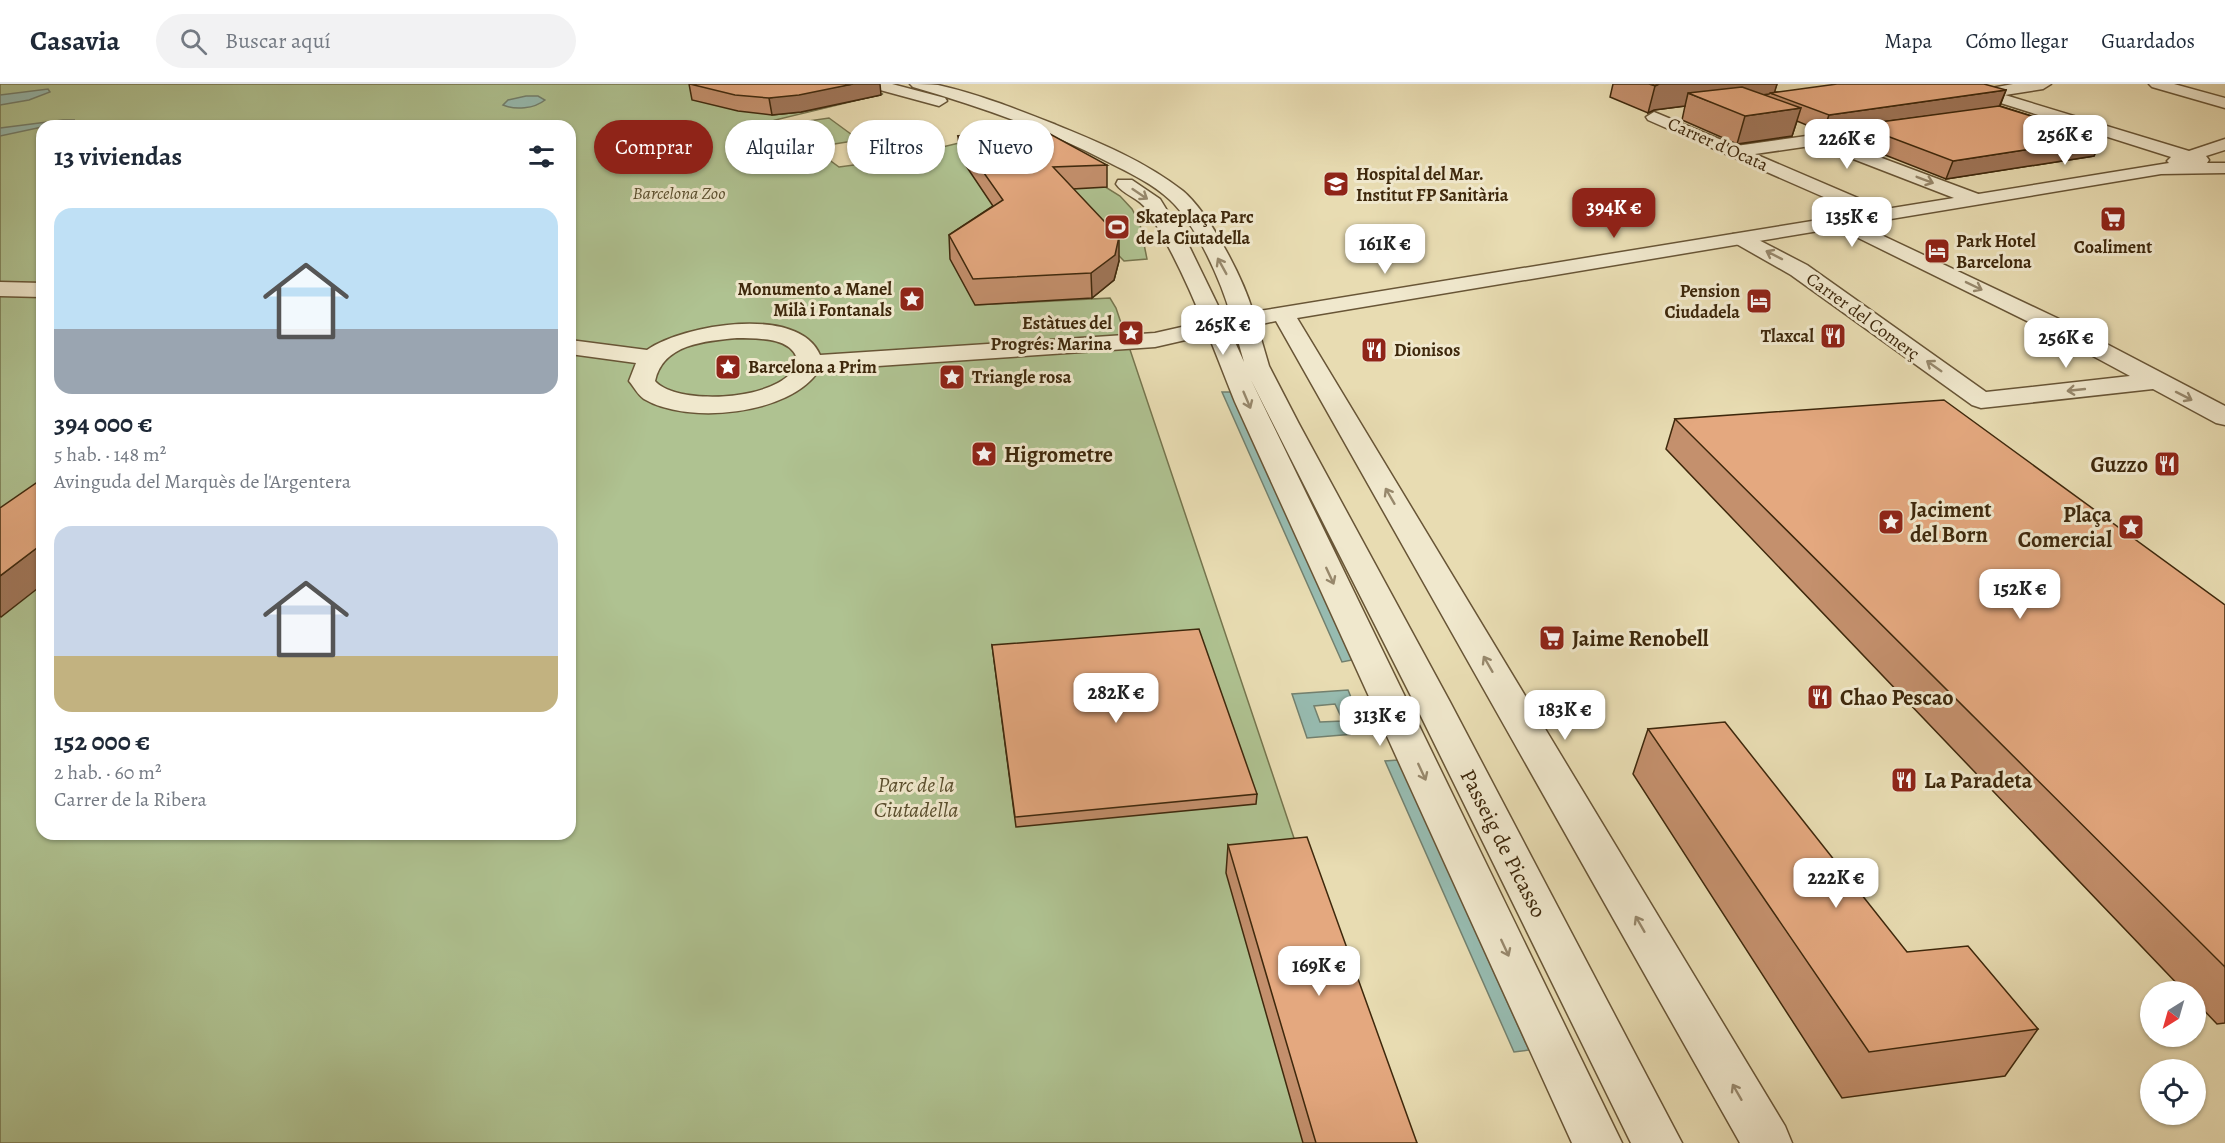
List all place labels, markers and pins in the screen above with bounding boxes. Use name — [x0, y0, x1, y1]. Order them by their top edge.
pin: 256K € — [2016, 115, 2114, 166]
pin: 226K € — [1798, 119, 1896, 170]
place label: Hospital del Mar. Institut FP Sanitària — [1356, 162, 1509, 207]
school or university icon: Hospital del Mar. Institut FP Sanitària — [1321, 169, 1351, 199]
pin: 394K € — [1565, 188, 1663, 239]
pin: 135K € — [1803, 197, 1901, 248]
supermarket icon: Coaliment — [2098, 204, 2128, 234]
place label: Skateplaça Parc de la Ciutadella — [1136, 205, 1254, 250]
sports icon: Skateplaça Parc de la Ciutadella — [1102, 212, 1132, 242]
pin: 161K € — [1336, 224, 1434, 275]
place label: Park Hotel Barcelona — [1956, 229, 2036, 274]
place label: Coaliment — [2074, 235, 2152, 259]
hotel icon: Park Hotel Barcelona — [1922, 236, 1952, 266]
place label: Monumento a Manel Milà i Fontanals — [737, 277, 892, 322]
place label: Pension Ciudadela — [1664, 279, 1740, 324]
place icon: Monumento a Manel Milà i Fontanals — [897, 284, 927, 314]
hotel icon: Pension Ciudadela — [1744, 286, 1774, 316]
pin: 265K € — [1174, 305, 1272, 356]
place label: Estàtues del Progrés: Marina — [991, 311, 1112, 356]
place icon: Estàtues del Progrés: Marina — [1116, 318, 1146, 348]
pin: 256K € — [2017, 318, 2115, 369]
restaurant icon: Tlaxcal — [1818, 321, 1848, 351]
place label: Tlaxcal — [1761, 324, 1814, 348]
restaurant icon: Dionisos — [1359, 335, 1389, 365]
place label: Dionisos — [1394, 338, 1460, 362]
place icon: Barcelona a Prim — [713, 352, 743, 382]
place label: Barcelona a Prim — [748, 355, 877, 379]
place icon: Triangle rosa — [937, 362, 967, 392]
place label: Triangle rosa — [972, 365, 1072, 389]
place icon: Higrometre — [969, 439, 999, 469]
place label: Higrometre — [1004, 440, 1113, 470]
restaurant icon: Guzzo — [2152, 449, 2182, 479]
place label: Guzzo — [2090, 450, 2148, 480]
place label: Jaciment del Born — [1910, 495, 1992, 550]
place label: Plaça Comercial — [2018, 500, 2112, 555]
place icon: Jaciment del Born — [1876, 507, 1906, 537]
place icon: Plaça Comercial — [2116, 512, 2146, 542]
pin: 152K € — [1971, 569, 2069, 620]
supermarket icon: Jaime Renobell — [1537, 623, 1567, 653]
place label: Jaime Renobell — [1572, 624, 1709, 654]
pin: 282K € — [1067, 673, 1165, 724]
restaurant icon: Chao Pescao — [1805, 682, 1835, 712]
place label: Chao Pescao — [1840, 683, 1954, 713]
pin: 183K € — [1516, 690, 1614, 741]
pin: 313K € — [1331, 696, 1429, 747]
restaurant icon: La Paradeta — [1889, 765, 1919, 795]
place label: La Paradeta — [1924, 766, 2033, 796]
pin: 222K € — [1787, 858, 1885, 909]
pin: 169K € — [1270, 946, 1368, 997]

